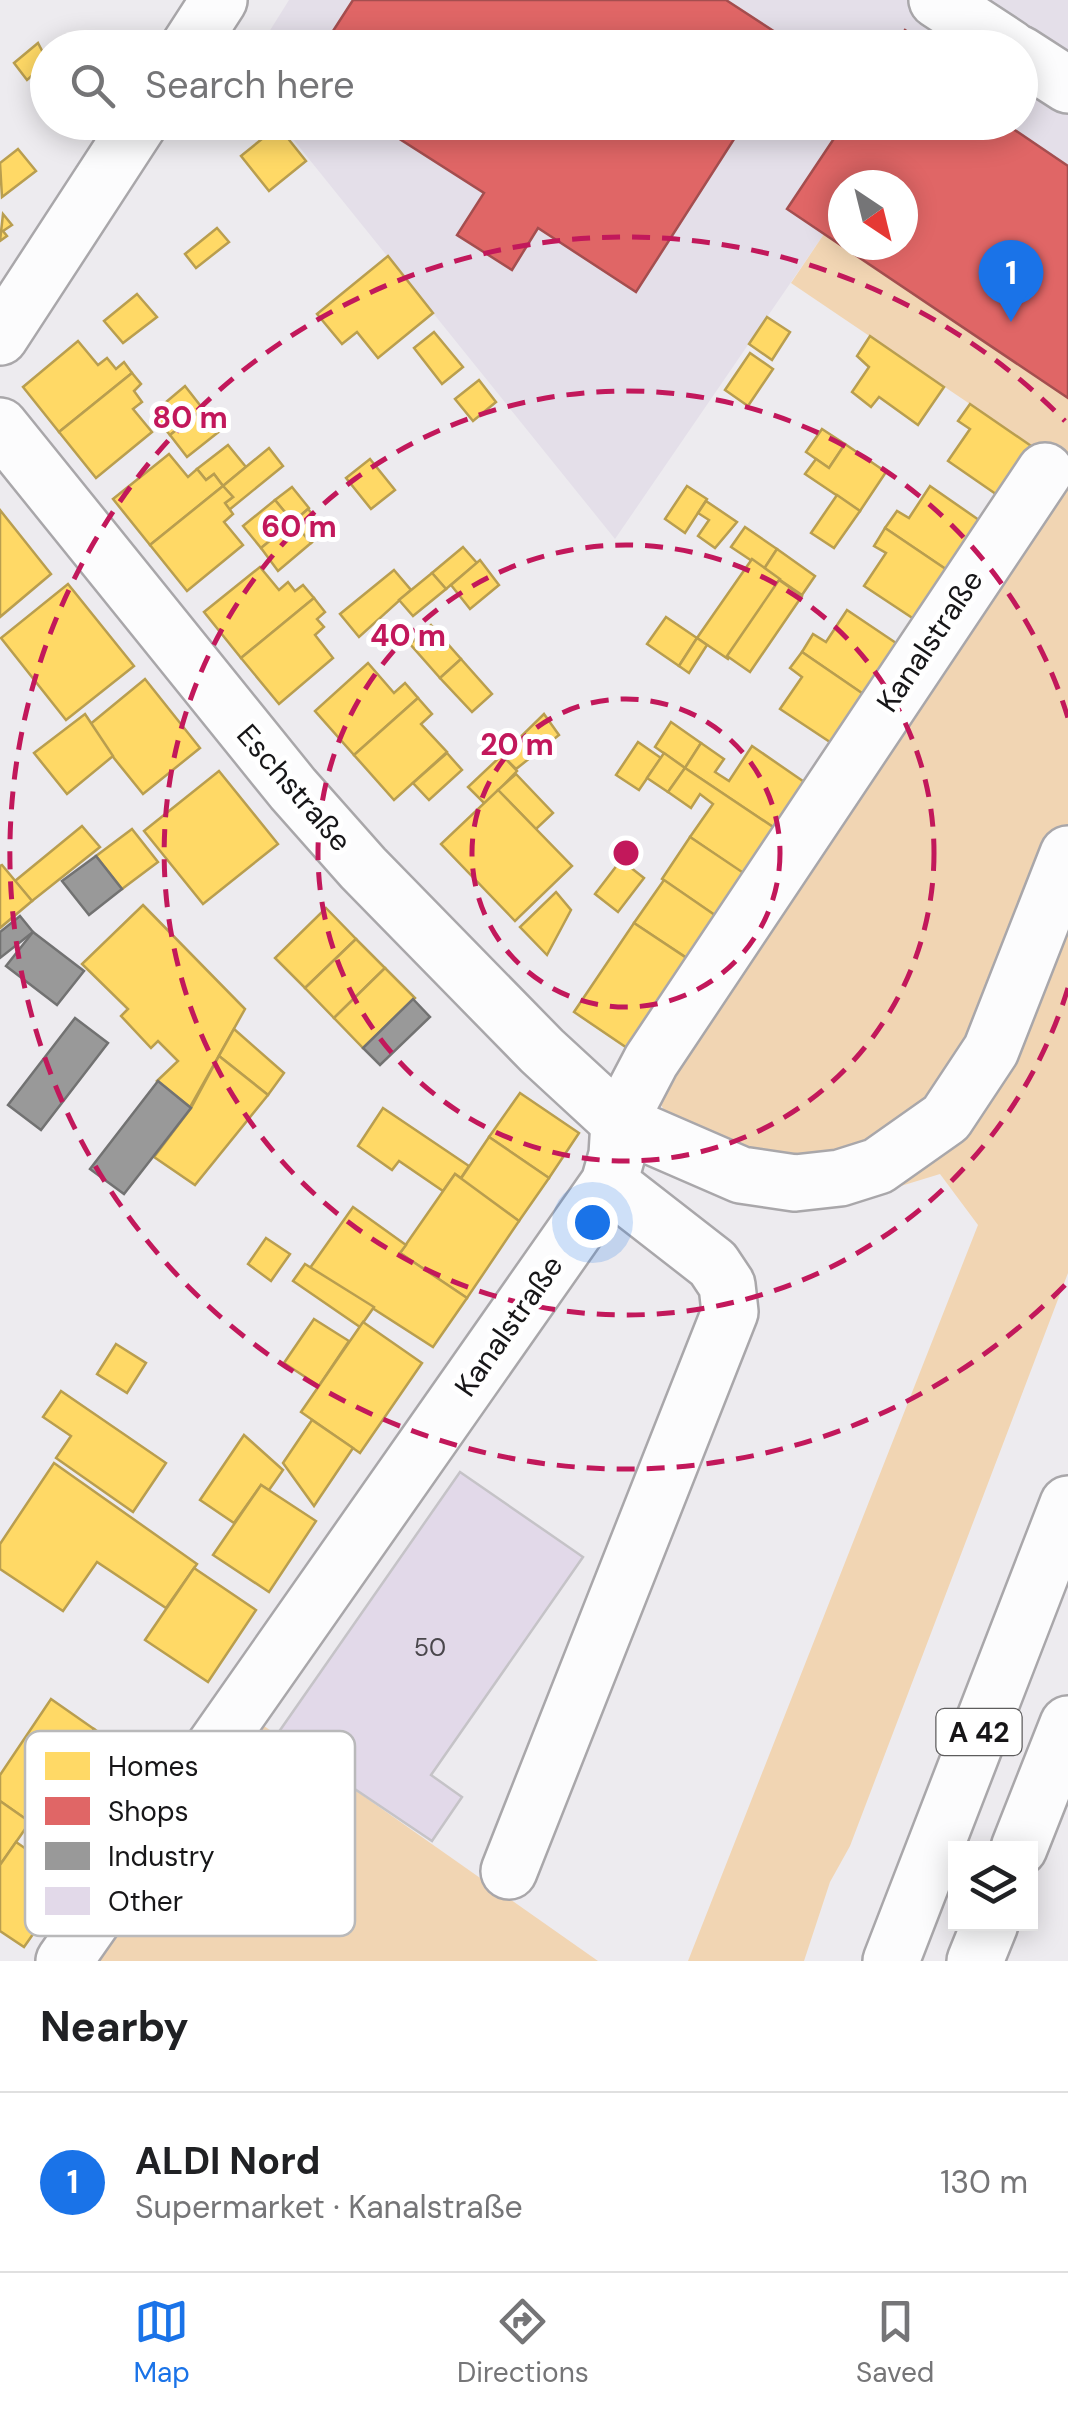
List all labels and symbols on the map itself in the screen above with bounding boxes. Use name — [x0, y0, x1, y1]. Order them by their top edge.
north arrow — [828, 170, 918, 260]
pin: 1 — [978, 240, 1044, 322]
text: 80 m — [152, 398, 228, 437]
text: 60 m — [261, 507, 337, 546]
street label: Kanalstraße — [868, 562, 991, 719]
text: 40 m — [370, 616, 446, 655]
street label: Eschstraße — [228, 716, 360, 860]
text: 20 m — [480, 725, 554, 764]
centre of rings — [608, 835, 644, 871]
your location — [567, 1197, 618, 1248]
street label: Kanalstraße — [446, 1248, 571, 1404]
house number: 50 — [414, 1631, 446, 1664]
road number: A 42 — [936, 1709, 1022, 1755]
legend — [25, 1731, 355, 1936]
text: Homes — [108, 1748, 199, 1785]
text: Shops — [108, 1793, 189, 1830]
text: Industry — [108, 1838, 215, 1875]
text: Other — [108, 1883, 183, 1920]

